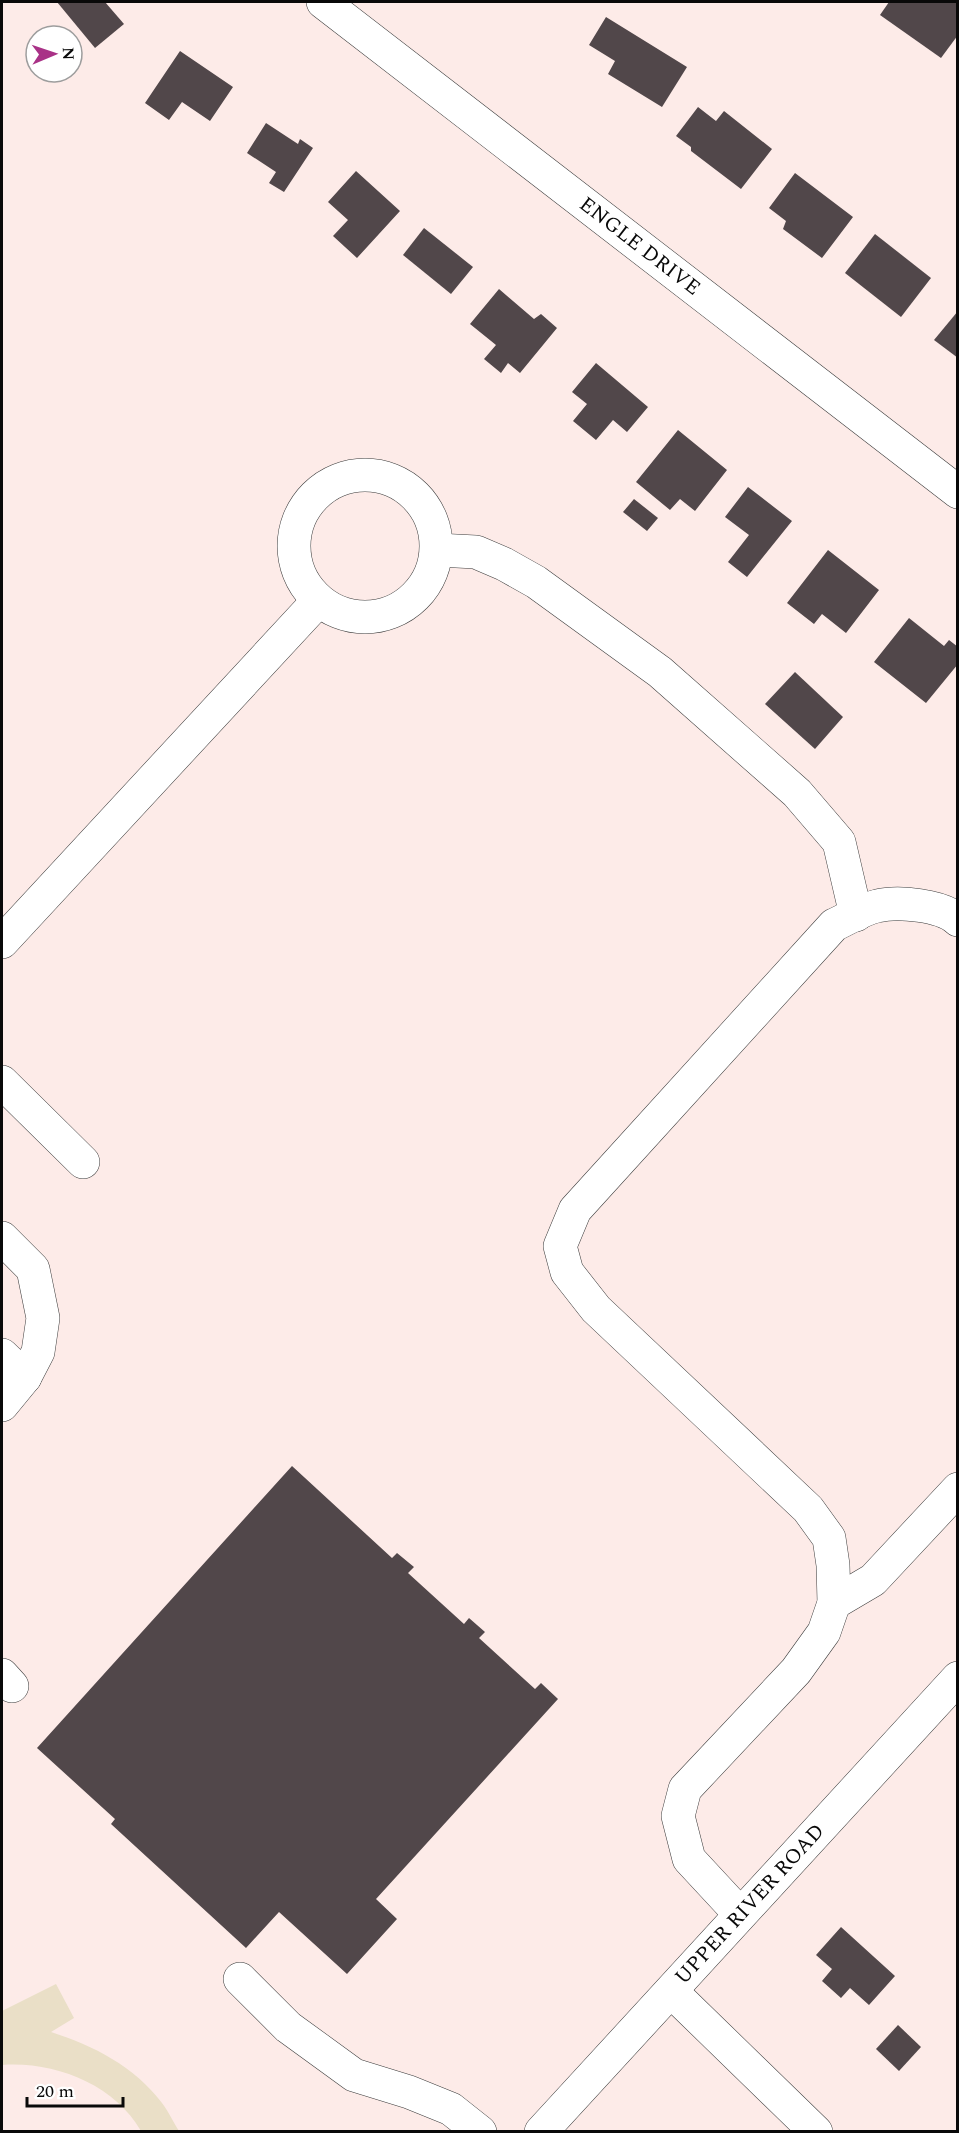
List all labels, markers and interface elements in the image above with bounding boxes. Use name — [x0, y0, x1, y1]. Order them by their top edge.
north arrow — [24, 24, 84, 84]
text: N — [56, 47, 80, 60]
street label: ENGLE DRIVE — [572, 189, 707, 304]
street label: UPPER RIVER ROAD — [667, 1816, 833, 1992]
scale bar — [27, 2070, 123, 2108]
text: 20 m — [36, 2078, 74, 2105]

